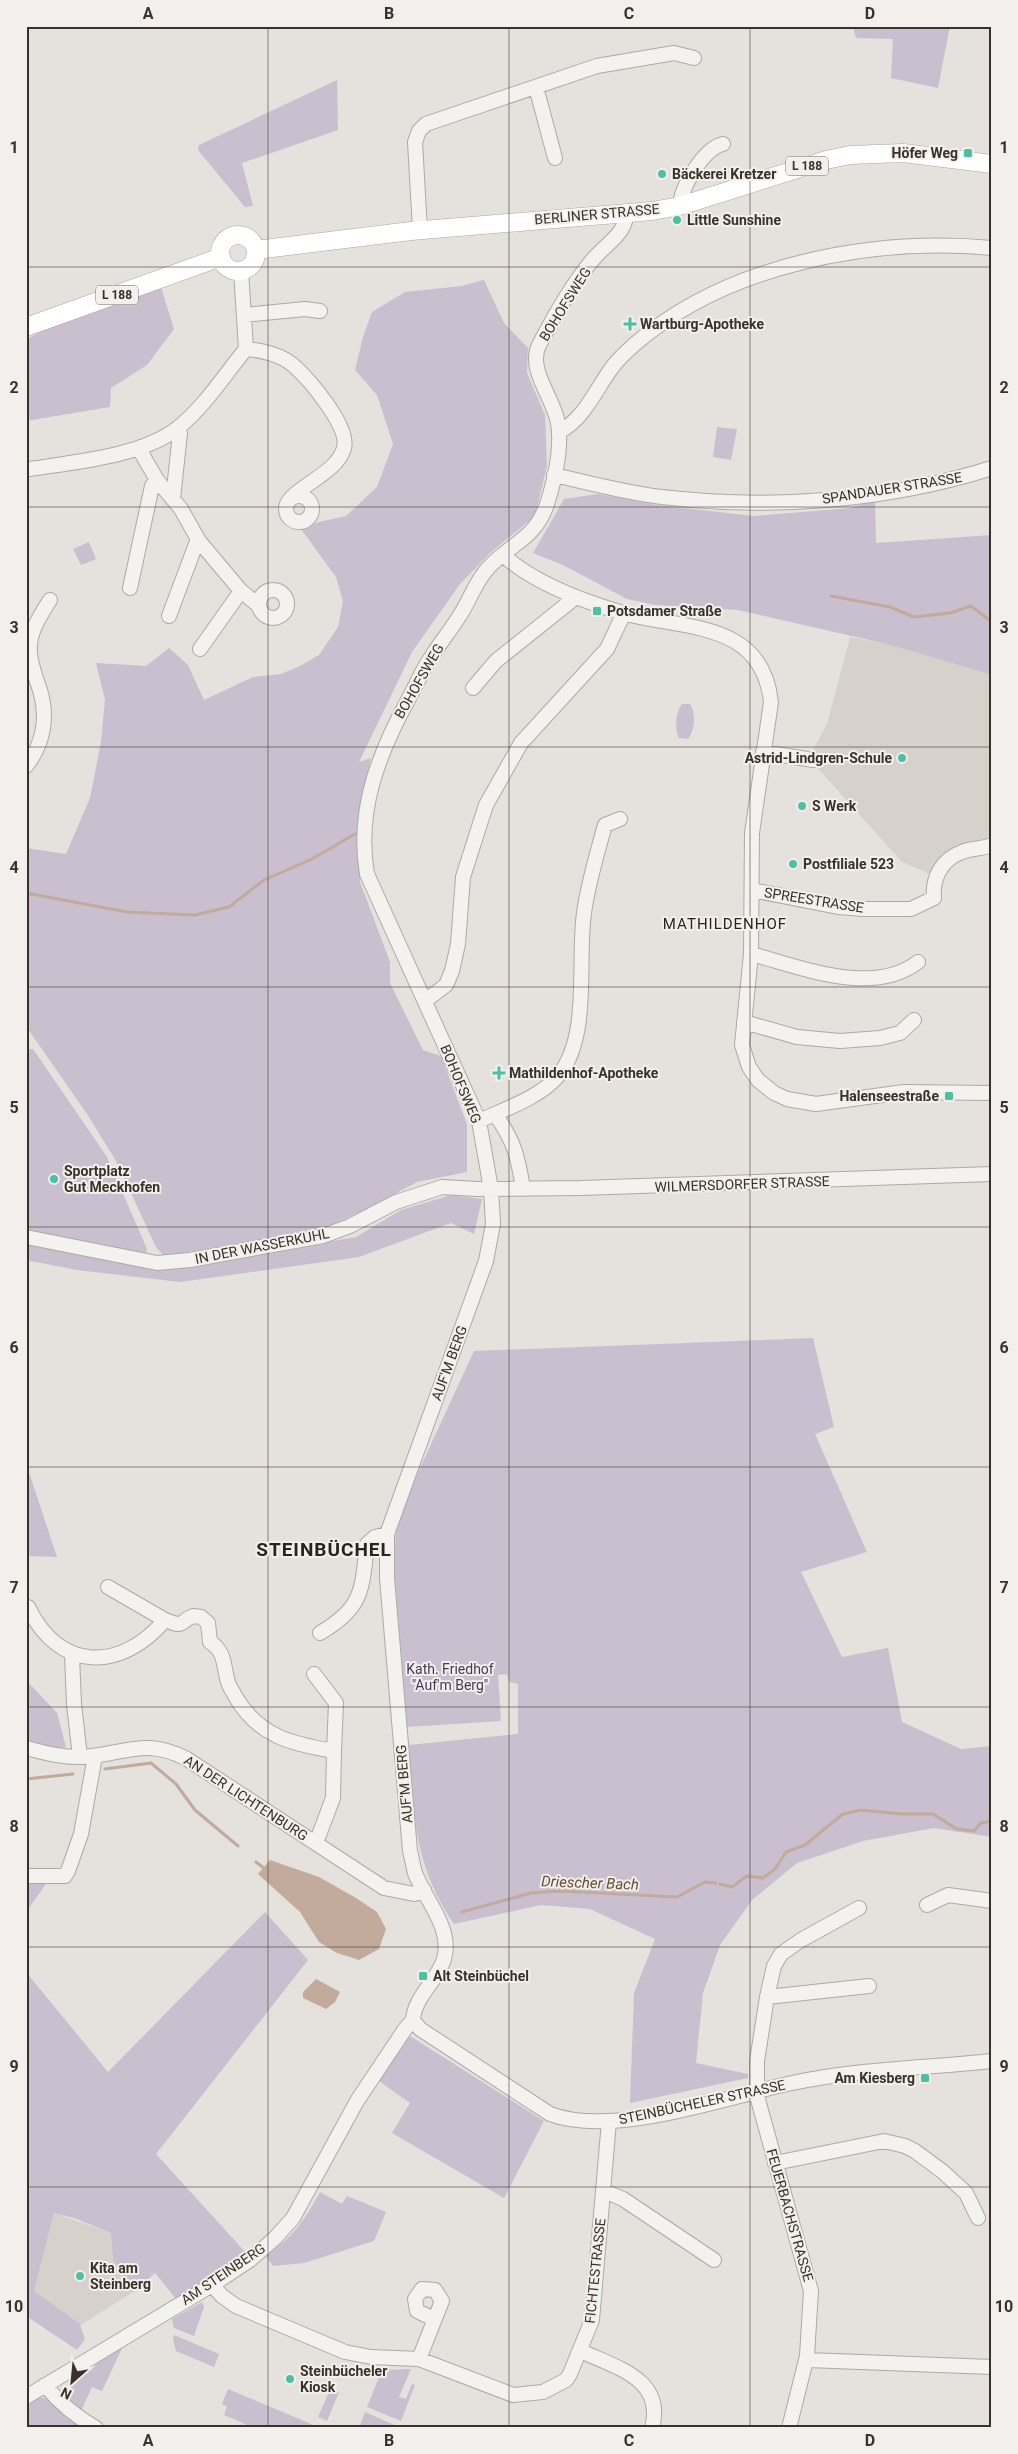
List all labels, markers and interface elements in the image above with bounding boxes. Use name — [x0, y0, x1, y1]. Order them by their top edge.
text: A — [143, 4, 154, 23]
text: B — [384, 4, 394, 23]
text: C — [624, 4, 634, 23]
text: D — [865, 4, 875, 23]
text: 1 — [9, 138, 19, 157]
text: 1 — [999, 138, 1009, 157]
place label: Höfer Weg — [892, 145, 958, 161]
marker: Höfer Weg — [962, 147, 974, 159]
road number: L 188 — [786, 157, 828, 176]
place label: Bäckerei Kretzer — [672, 166, 776, 182]
marker: Bäckerei Kretzer — [656, 168, 668, 180]
street label: BERLINER STRASSE — [534, 201, 660, 227]
place label: Little Sunshine — [687, 212, 781, 228]
marker: Little Sunshine — [671, 214, 683, 226]
street label: BOHOFSWEG — [536, 264, 594, 344]
road number: L 188 — [96, 286, 138, 304]
place label: Wartburg-Apotheke — [640, 316, 764, 332]
marker: Wartburg-Apotheke — [624, 318, 636, 330]
text: 2 — [9, 378, 19, 397]
text: 2 — [999, 378, 1009, 397]
street label: SPANDAUER STRASSE — [821, 469, 963, 507]
place label: Potsdamer Straße — [607, 603, 722, 619]
marker: Potsdamer Straße — [591, 605, 603, 617]
text: 3 — [9, 618, 19, 637]
text: 3 — [999, 618, 1009, 637]
street label: BOHOFSWEG — [391, 641, 447, 721]
place label: Astrid-Lindgren-Schule — [745, 750, 892, 766]
marker: Astrid-Lindgren-Schule — [896, 752, 908, 764]
place label: S Werk — [812, 798, 857, 814]
marker: S Werk — [796, 800, 808, 812]
place label: Postfiliale 523 — [803, 856, 894, 872]
text: 4 — [9, 858, 19, 877]
marker: Postfiliale 523 — [787, 858, 799, 870]
text: 4 — [999, 858, 1009, 877]
street label: SPREESTRASSE — [763, 884, 865, 916]
district label: MATHILDENHOF — [663, 915, 787, 933]
street label: BOHOFSWEG — [437, 1042, 485, 1126]
place label: Mathildenhof-Apotheke — [509, 1065, 659, 1081]
marker: Mathildenhof-Apotheke — [493, 1067, 505, 1079]
place label: Halenseestraße — [839, 1088, 939, 1104]
marker: Halenseestraße — [943, 1090, 955, 1102]
text: 5 — [9, 1098, 19, 1117]
text: 5 — [999, 1098, 1009, 1117]
place label: Sportplatz Gut Meckhofen — [64, 1163, 160, 1195]
marker: Sportplatz Gut Meckhofen — [48, 1173, 60, 1185]
street label: WILMERSDORFER STRASSE — [654, 1173, 830, 1195]
street label: IN DER WASSERKUHL — [194, 1225, 331, 1267]
street label: AUF'M BERG — [428, 1323, 470, 1403]
text: 6 — [9, 1338, 19, 1357]
text: 6 — [999, 1338, 1009, 1357]
district label: STEINBÜCHEL — [256, 1538, 392, 1561]
text: 7 — [9, 1578, 19, 1597]
text: 7 — [999, 1578, 1009, 1597]
park label: Kath. Friedhof "Auf'm Berg" — [406, 1661, 494, 1693]
street label: AUF'M BERG — [393, 1744, 415, 1824]
street label: AN DER LICHTENBURG — [181, 1752, 311, 1844]
text: 8 — [9, 1817, 19, 1836]
text: 8 — [999, 1817, 1009, 1836]
water label: Driescher Bach — [541, 1872, 639, 1894]
place label: Alt Steinbüchel — [433, 1968, 529, 1984]
marker: Alt Steinbüchel — [417, 1970, 429, 1982]
text: 9 — [9, 2057, 19, 2076]
text: 9 — [999, 2057, 1009, 2076]
place label: Am Kiesberg — [834, 2070, 915, 2086]
marker: Am Kiesberg — [919, 2072, 931, 2084]
street label: STEINBÜCHELER STRASSE — [617, 2077, 787, 2127]
street label: FEUERBACHSTRASSE — [763, 2147, 817, 2283]
street label: FICHTESTRASSE — [582, 2218, 608, 2324]
street label: AM STEINBERG — [178, 2240, 268, 2308]
place label: Kita am Steinberg — [90, 2260, 151, 2292]
marker: Kita am Steinberg — [74, 2270, 86, 2282]
text: 10 — [5, 2297, 23, 2316]
text: 10 — [995, 2297, 1013, 2316]
north arrow — [48, 2356, 98, 2406]
place label: Steinbücheler Kiosk — [300, 2363, 387, 2395]
marker: Steinbücheler Kiosk — [284, 2373, 296, 2385]
text: N — [58, 2384, 74, 2403]
text: A — [143, 2431, 154, 2450]
text: B — [384, 2431, 394, 2450]
text: C — [624, 2431, 634, 2450]
text: D — [865, 2431, 875, 2450]

